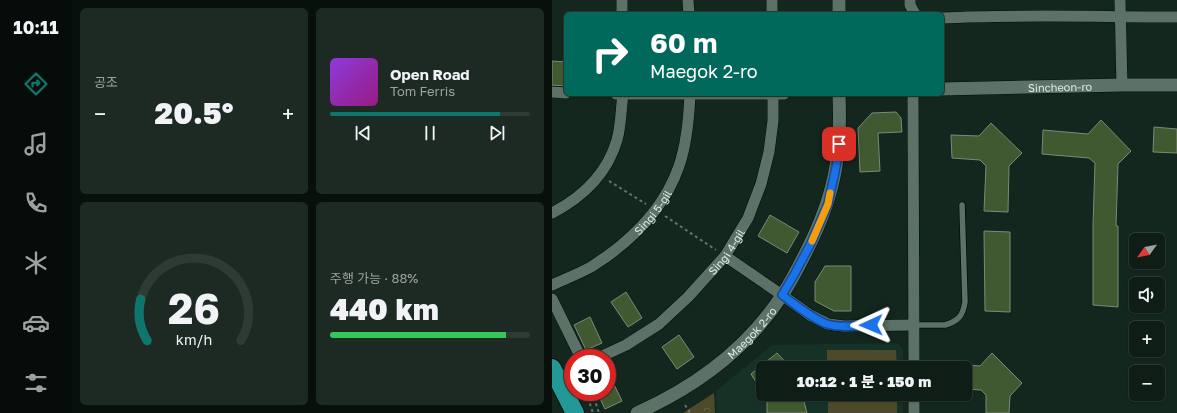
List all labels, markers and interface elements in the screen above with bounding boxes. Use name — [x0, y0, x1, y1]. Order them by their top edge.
text: 10:11 — [13, 16, 59, 38]
text: 60 m — [650, 26, 717, 59]
icon: right — [584, 28, 636, 80]
text: Maegok 2-ro — [650, 60, 758, 82]
text: Open Road — [390, 65, 470, 83]
icon: directions — [22, 70, 50, 98]
text: 공조 — [94, 74, 118, 90]
street label: Sincheon-ro — [1028, 79, 1093, 94]
text: Tom Ferris — [390, 83, 455, 99]
text: 20.5° — [155, 95, 233, 131]
text: − — [94, 100, 106, 127]
text: + — [282, 100, 294, 127]
icon: previous — [352, 122, 374, 144]
icon: pause — [419, 122, 441, 144]
icon: next — [486, 122, 508, 144]
pin — [822, 127, 856, 161]
icon: music — [22, 130, 50, 158]
icon: arrive — [828, 133, 850, 155]
street label: Singi 5-gil — [631, 187, 674, 237]
icon: phone — [22, 189, 50, 217]
street label: Singi 4-gil — [705, 226, 747, 277]
north arrow — [1129, 233, 1165, 269]
map controls — [1129, 233, 1165, 401]
icon: climate — [22, 249, 50, 277]
text: 주행 가능 · 88% — [330, 270, 418, 286]
button: sound — [1129, 277, 1165, 313]
text: 26 — [168, 283, 220, 333]
text: 440 km — [330, 291, 439, 327]
street label: Maegok 2-ro — [724, 304, 779, 361]
position arrow — [850, 304, 892, 346]
icon: car — [22, 309, 50, 337]
button: + — [1129, 321, 1165, 357]
text: km/h — [176, 331, 212, 348]
speed limit sign: 30 — [564, 349, 616, 401]
button: − — [1129, 365, 1165, 401]
icon: filters — [22, 369, 50, 397]
text: 10:12 · 1 분 · 150 m — [797, 372, 931, 390]

